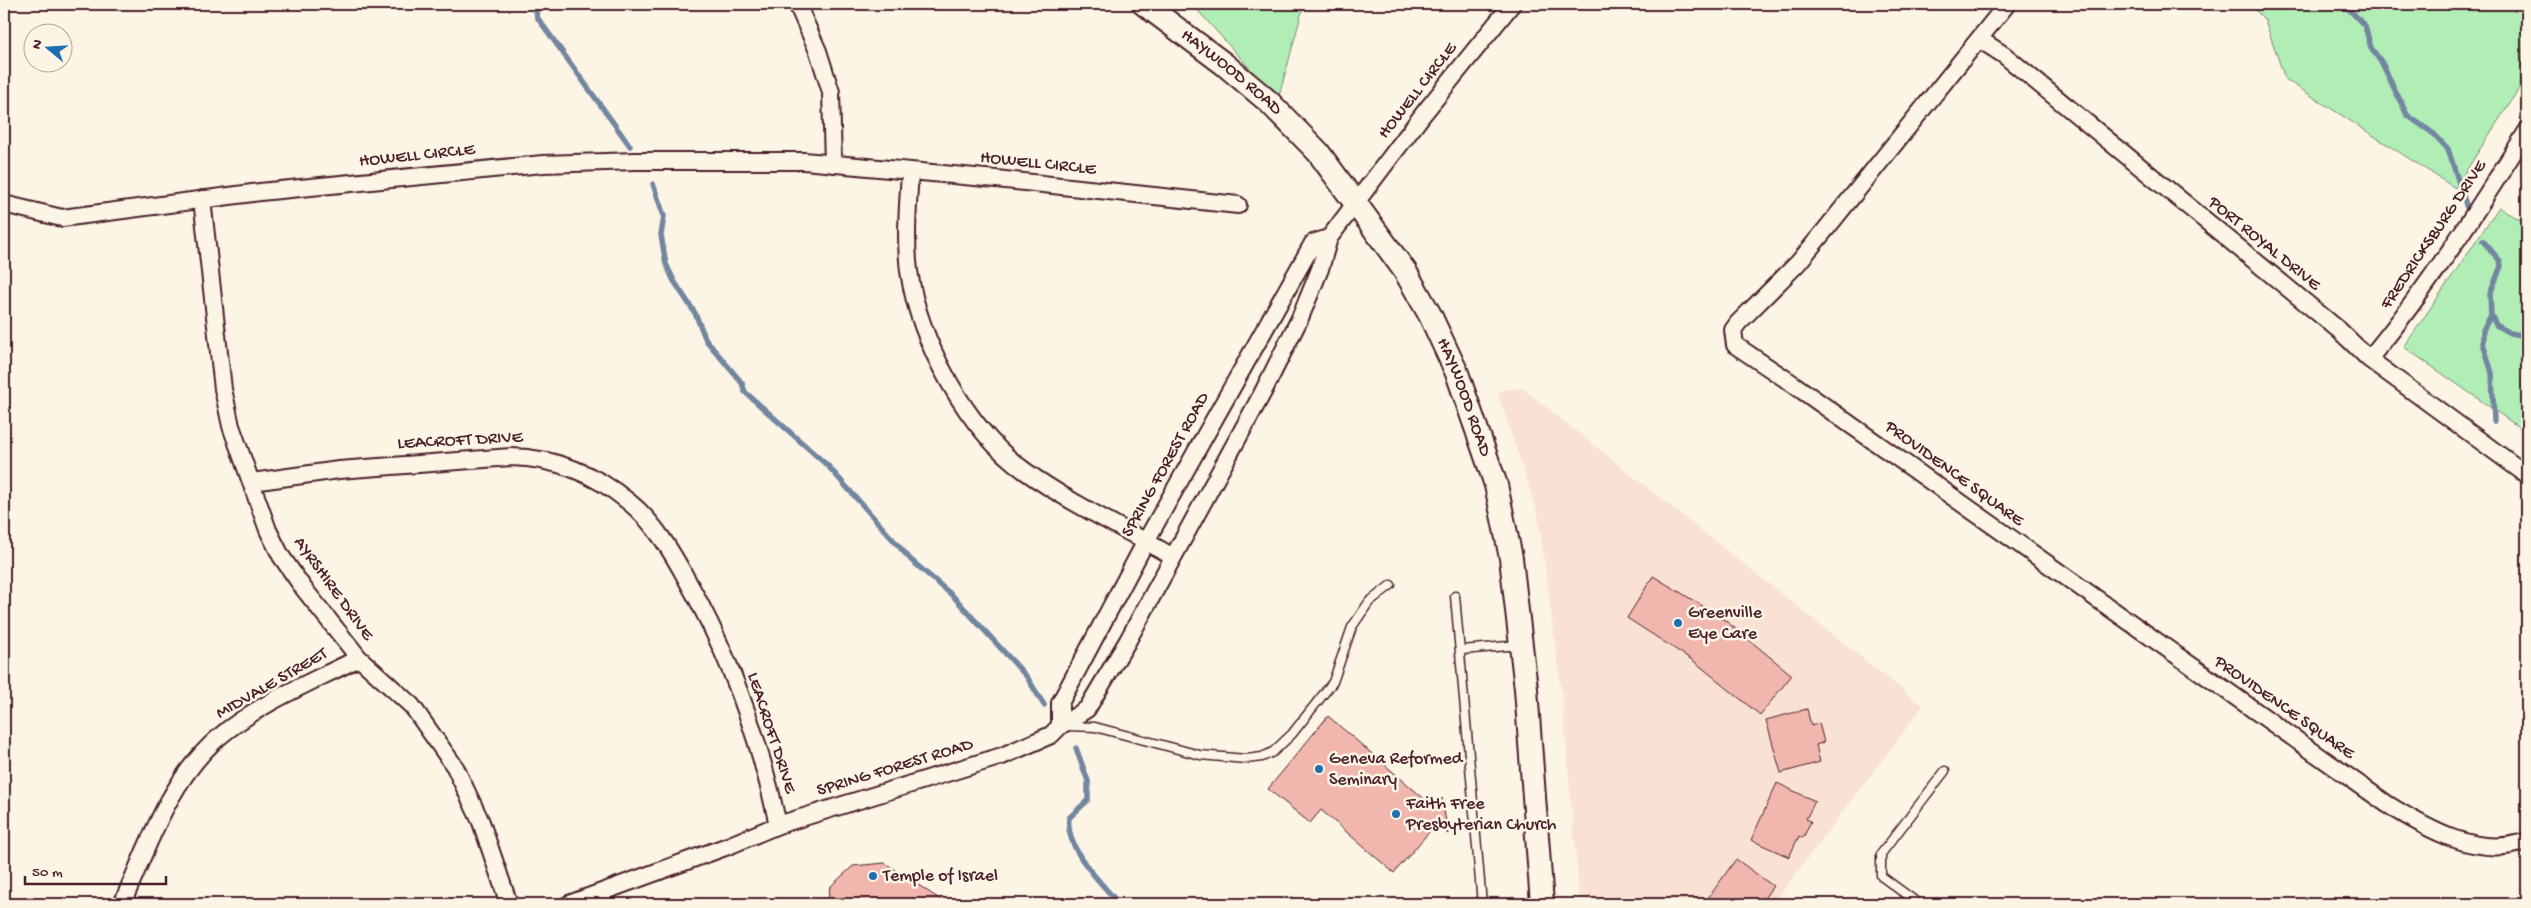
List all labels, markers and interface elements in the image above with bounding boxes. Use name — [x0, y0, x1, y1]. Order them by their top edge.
north arrow — [22, 22, 72, 72]
street label: HAYWOOD ROAD — [1177, 25, 1287, 120]
text: N — [29, 38, 48, 52]
street label: HOWELL CIRCLE — [1374, 38, 1463, 143]
street label: HOWELL CIRCLE — [358, 139, 477, 173]
street label: HOWELL CIRCLE — [979, 147, 1098, 181]
street label: FREDRICKSBURG DRIVE — [2376, 156, 2492, 314]
street label: PORT ROYAL DRIVE — [2203, 192, 2325, 296]
street label: HAYWOOD ROAD — [1432, 335, 1496, 459]
street label: SPRING FOREST ROAD — [1117, 389, 1215, 541]
street label: PROVIDENCE SQUARE — [1880, 416, 2028, 532]
street label: LEACROFT DRIVE — [397, 427, 524, 455]
street label: AYRSHIRE DRIVE — [288, 533, 378, 646]
place label: Greenville Eye Care — [1688, 603, 1763, 645]
marker: Greenville Eye Care — [1672, 617, 1684, 629]
street label: MIDVALE STREET — [212, 643, 332, 724]
street label: PROVIDENCE SQUARE — [2209, 651, 2359, 765]
street label: LEACROFT DRIVE — [742, 670, 801, 797]
street label: SPRING FOREST ROAD — [814, 734, 976, 802]
place label: Geneva Reformed Seminary — [1329, 749, 1464, 791]
marker: Geneva Reformed Seminary — [1313, 763, 1325, 775]
place label: Faith Free Presbyterian Church — [1405, 794, 1557, 836]
marker: Faith Free Presbyterian Church — [1390, 808, 1402, 820]
scale bar — [25, 853, 166, 885]
text: 50 m — [32, 864, 63, 882]
place label: Temple of Israel — [882, 866, 998, 887]
marker: Temple of Israel — [867, 870, 879, 882]

